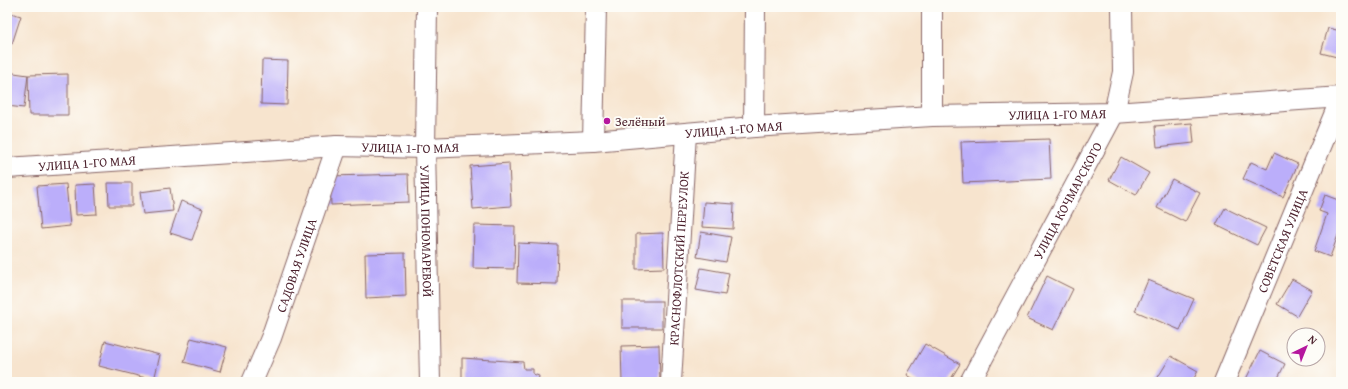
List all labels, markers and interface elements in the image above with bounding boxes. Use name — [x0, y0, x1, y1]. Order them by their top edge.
street label: УЛИЦА 1-ГО МАЯ — [1008, 104, 1106, 125]
place label: Зелёный — [615, 112, 666, 131]
marker: Зелёный — [602, 116, 612, 126]
street label: УЛИЦА 1-ГО МАЯ — [684, 116, 783, 143]
street label: УЛИЦА 1-ГО МАЯ — [361, 138, 460, 158]
street label: УЛИЦА КОЧМАРСКОГО — [1029, 139, 1107, 263]
street label: УЛИЦА 1-ГО МАЯ — [37, 150, 137, 176]
street label: УЛИЦА ПОНОМАРЕВОЙ — [415, 164, 437, 298]
street label: КРАСНОФЛОТСКИЙ ПЕРЕУЛОК — [664, 171, 694, 346]
street label: СОВЕТСКАЯ УЛИЦА — [1253, 186, 1313, 296]
street label: САДОВАЯ УЛИЦА — [272, 216, 322, 315]
north arrow — [1286, 327, 1326, 367]
text: N — [1305, 331, 1321, 348]

